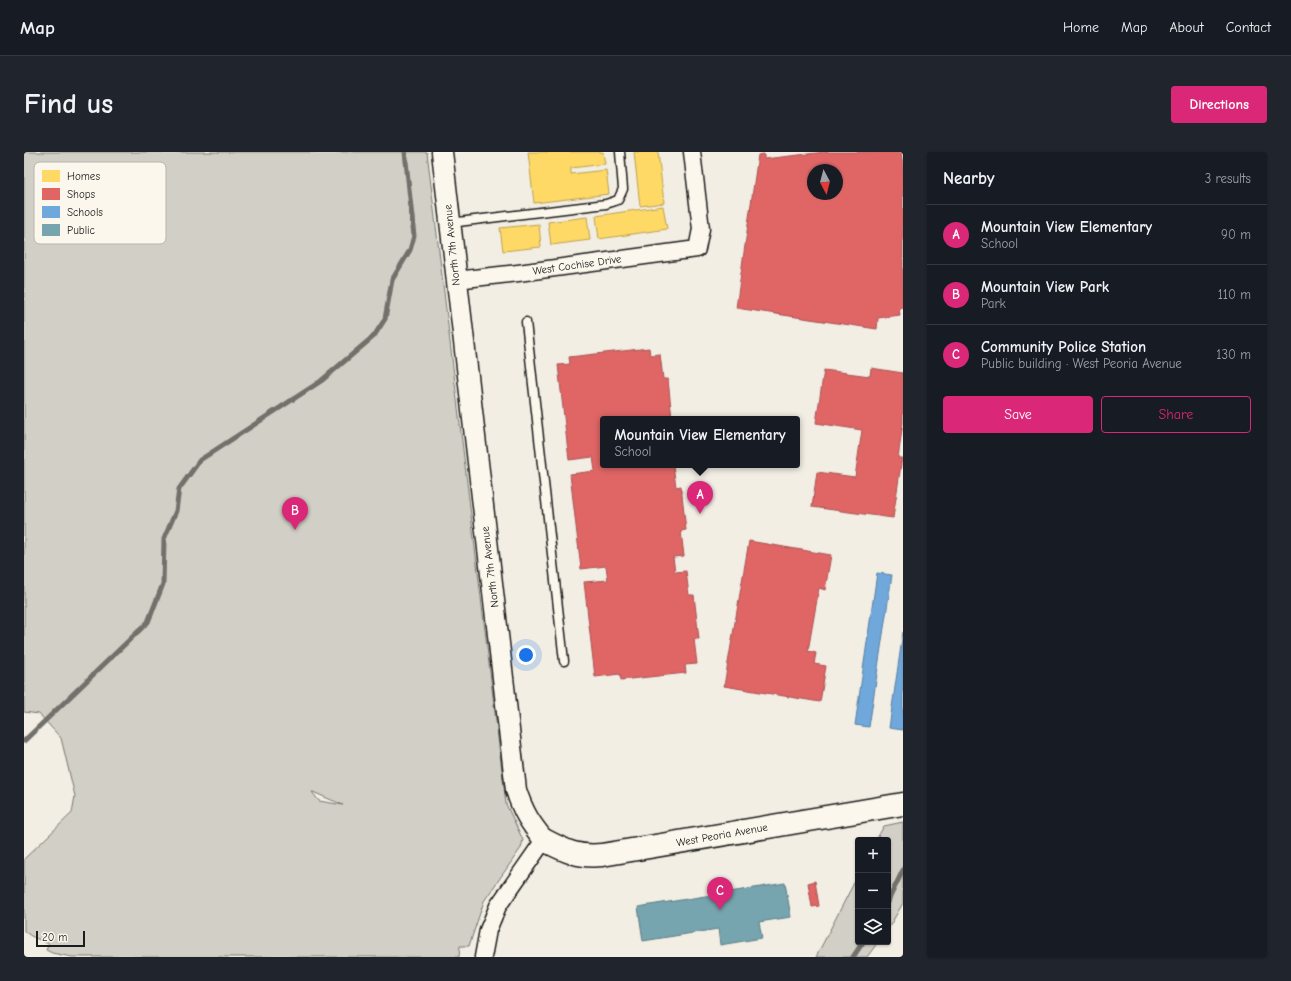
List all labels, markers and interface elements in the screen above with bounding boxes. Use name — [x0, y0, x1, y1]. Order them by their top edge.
text: Map — [20, 17, 55, 39]
text: Home — [1063, 19, 1099, 36]
text: Map — [1121, 19, 1147, 36]
text: About — [1169, 19, 1204, 36]
text: Contact — [1226, 19, 1271, 36]
button: Directions — [1171, 86, 1267, 123]
text: Find us — [24, 88, 113, 120]
legend — [34, 162, 166, 244]
north arrow — [807, 164, 843, 200]
text: Nearby — [943, 169, 994, 188]
text: Homes — [67, 170, 100, 183]
text: 3 results — [1205, 171, 1251, 186]
text: Shops — [67, 188, 96, 201]
street label: North 7th Avenue — [441, 203, 463, 286]
text: Schools — [67, 206, 103, 219]
text: Mountain View Elementary — [981, 218, 1152, 236]
text: Public — [67, 224, 96, 237]
text: A — [952, 227, 960, 242]
text: 90 m — [1221, 227, 1251, 242]
text: School — [981, 236, 1018, 251]
street label: West Cochise Drive — [532, 252, 623, 278]
text: Mountain View Park — [981, 278, 1109, 296]
text: B — [952, 287, 960, 302]
text: 110 m — [1218, 287, 1251, 302]
text: Park — [981, 296, 1006, 311]
text: Community Police Station — [981, 338, 1146, 356]
text: C — [952, 347, 960, 362]
text: 130 m — [1216, 347, 1251, 362]
text: Public building · West Peoria Avenue — [981, 356, 1182, 371]
button: Save — [943, 396, 1093, 433]
button: Share — [1101, 396, 1251, 433]
popup — [600, 416, 800, 468]
text: Mountain View Elementary — [614, 426, 786, 444]
text: School — [614, 444, 651, 459]
pin: A — [687, 481, 713, 514]
pin: B — [282, 497, 308, 530]
street label: North 7th Avenue — [479, 525, 501, 608]
your location — [516, 645, 536, 665]
street label: West Peoria Avenue — [675, 820, 769, 849]
map controls — [855, 837, 891, 945]
button: + — [855, 837, 891, 873]
button: − — [855, 873, 891, 909]
pin: C — [707, 877, 733, 910]
button: layers — [855, 909, 891, 945]
scale bar — [36, 929, 85, 948]
text: 20 m — [42, 931, 67, 944]

